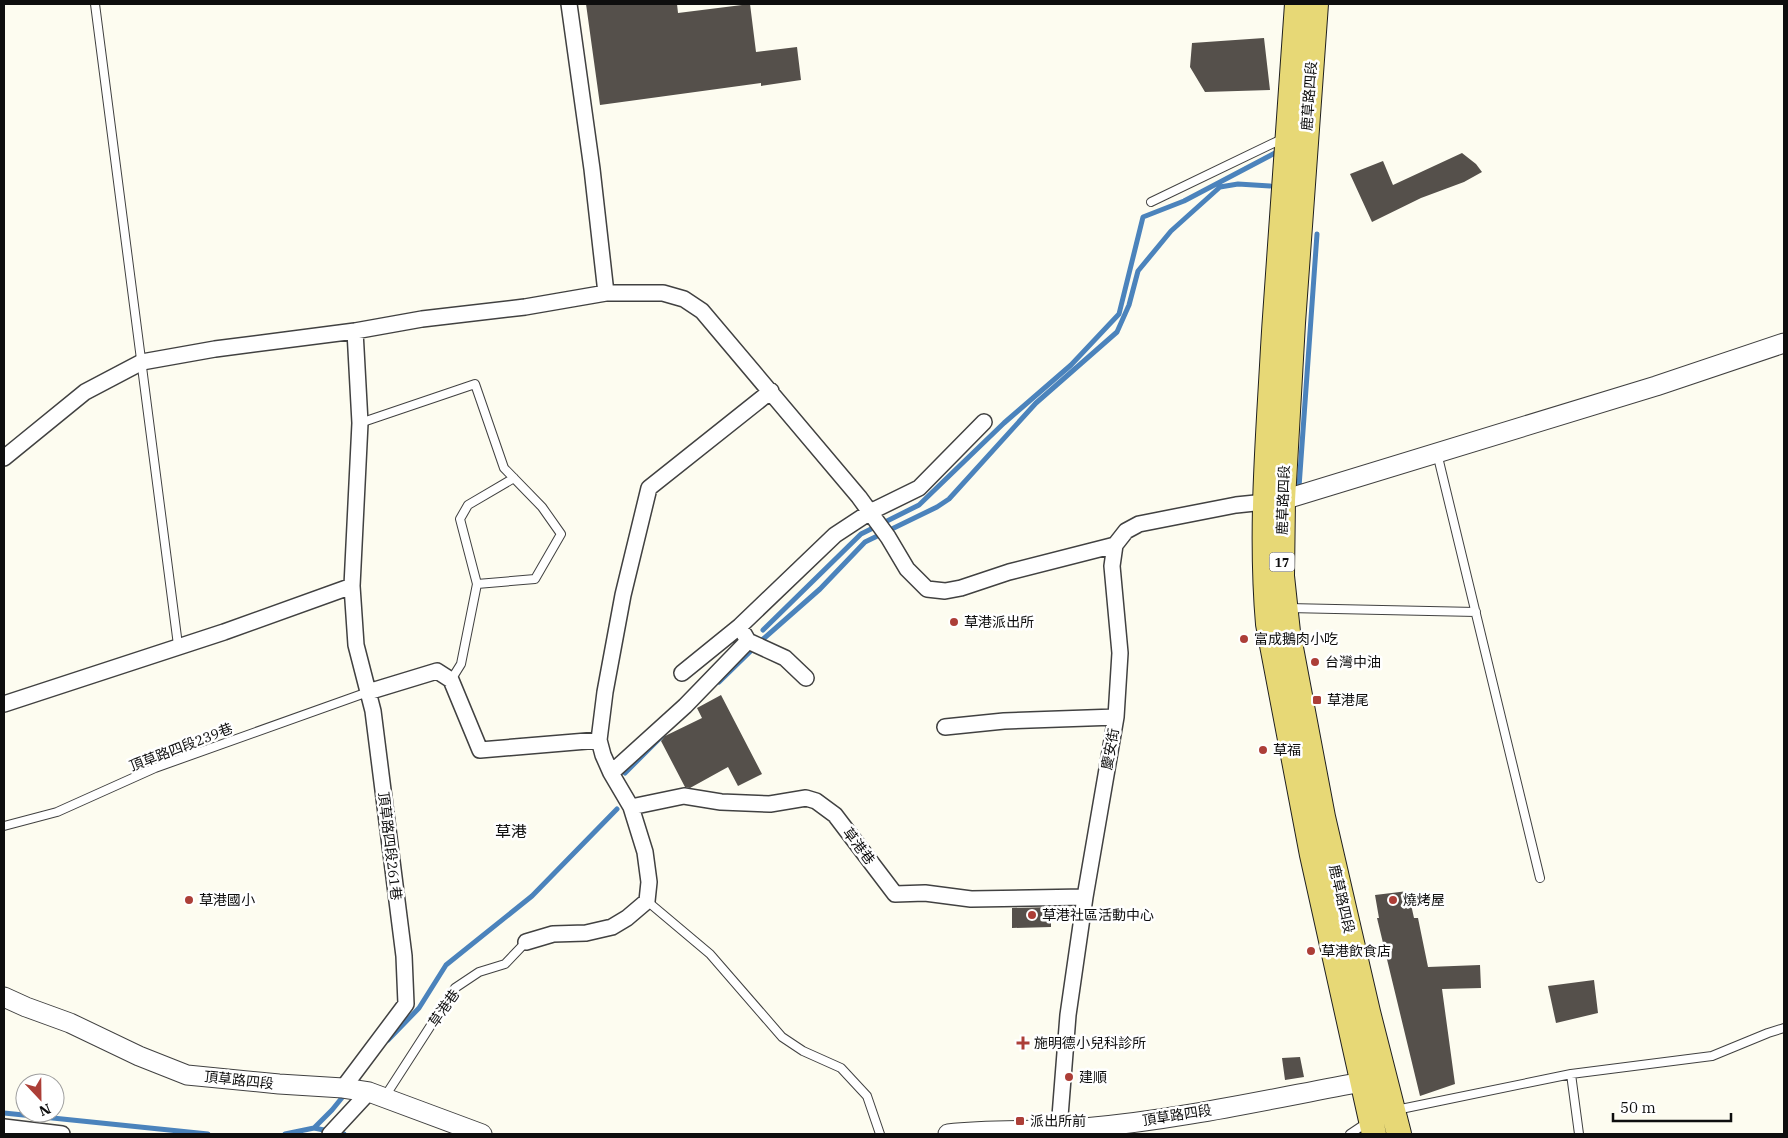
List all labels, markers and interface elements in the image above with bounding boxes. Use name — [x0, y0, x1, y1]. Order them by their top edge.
street label: 鹿草路四段 — [1298, 60, 1320, 132]
street label: 鹿草路四段 — [1273, 465, 1293, 535]
road number: 17 — [1270, 552, 1294, 572]
place label: 草港派出所 — [964, 613, 1034, 631]
marker: 草港派出所 — [948, 616, 960, 628]
place label: 富成鵝肉小吃 — [1254, 630, 1338, 648]
marker: 富成鵝肉小吃 — [1238, 633, 1250, 645]
place label: 台灣中油 — [1325, 653, 1381, 671]
marker: 台灣中油 — [1309, 656, 1321, 668]
place label: 草港尾 — [1327, 691, 1369, 709]
marker: 草港尾 — [1311, 694, 1323, 706]
street label: 頂草路四段239巷 — [127, 719, 235, 775]
street label: 慶安街 — [1097, 727, 1123, 771]
place label: 草福 — [1273, 741, 1301, 759]
marker: 草福 — [1257, 744, 1269, 756]
street label: 頂草路四段261巷 — [374, 791, 406, 901]
district label: 草港 — [495, 821, 527, 841]
street label: 草港巷 — [839, 824, 879, 868]
street label: 鹿草路四段 — [1325, 863, 1359, 935]
place label: 草港國小 — [199, 891, 255, 909]
place label: 燒烤屋 — [1403, 891, 1445, 909]
marker: 草港國小 — [183, 894, 195, 906]
marker: 燒烤屋 — [1387, 894, 1399, 906]
place label: 草港社區活動中心 — [1042, 906, 1154, 924]
marker: 草港社區活動中心 — [1026, 909, 1038, 921]
place label: 草港飲食店 — [1321, 942, 1391, 960]
marker: 草港飲食店 — [1305, 945, 1317, 957]
street label: 草港巷 — [425, 986, 463, 1030]
place label: 施明德小兒科診所 — [1034, 1034, 1146, 1052]
marker: 施明德小兒科診所 — [1016, 1036, 1030, 1050]
street label: 頂草路四段 — [203, 1067, 275, 1093]
place label: 建順 — [1079, 1068, 1107, 1086]
marker: 建順 — [1063, 1071, 1075, 1083]
north arrow — [15, 1073, 65, 1123]
scale bar — [1613, 1090, 1730, 1122]
text: 50 m — [1620, 1098, 1656, 1117]
text: N — [36, 1100, 53, 1120]
street label: 頂草路四段 — [1141, 1101, 1213, 1129]
place label: 派出所前 — [1030, 1112, 1086, 1130]
marker: 派出所前 — [1014, 1115, 1026, 1127]

